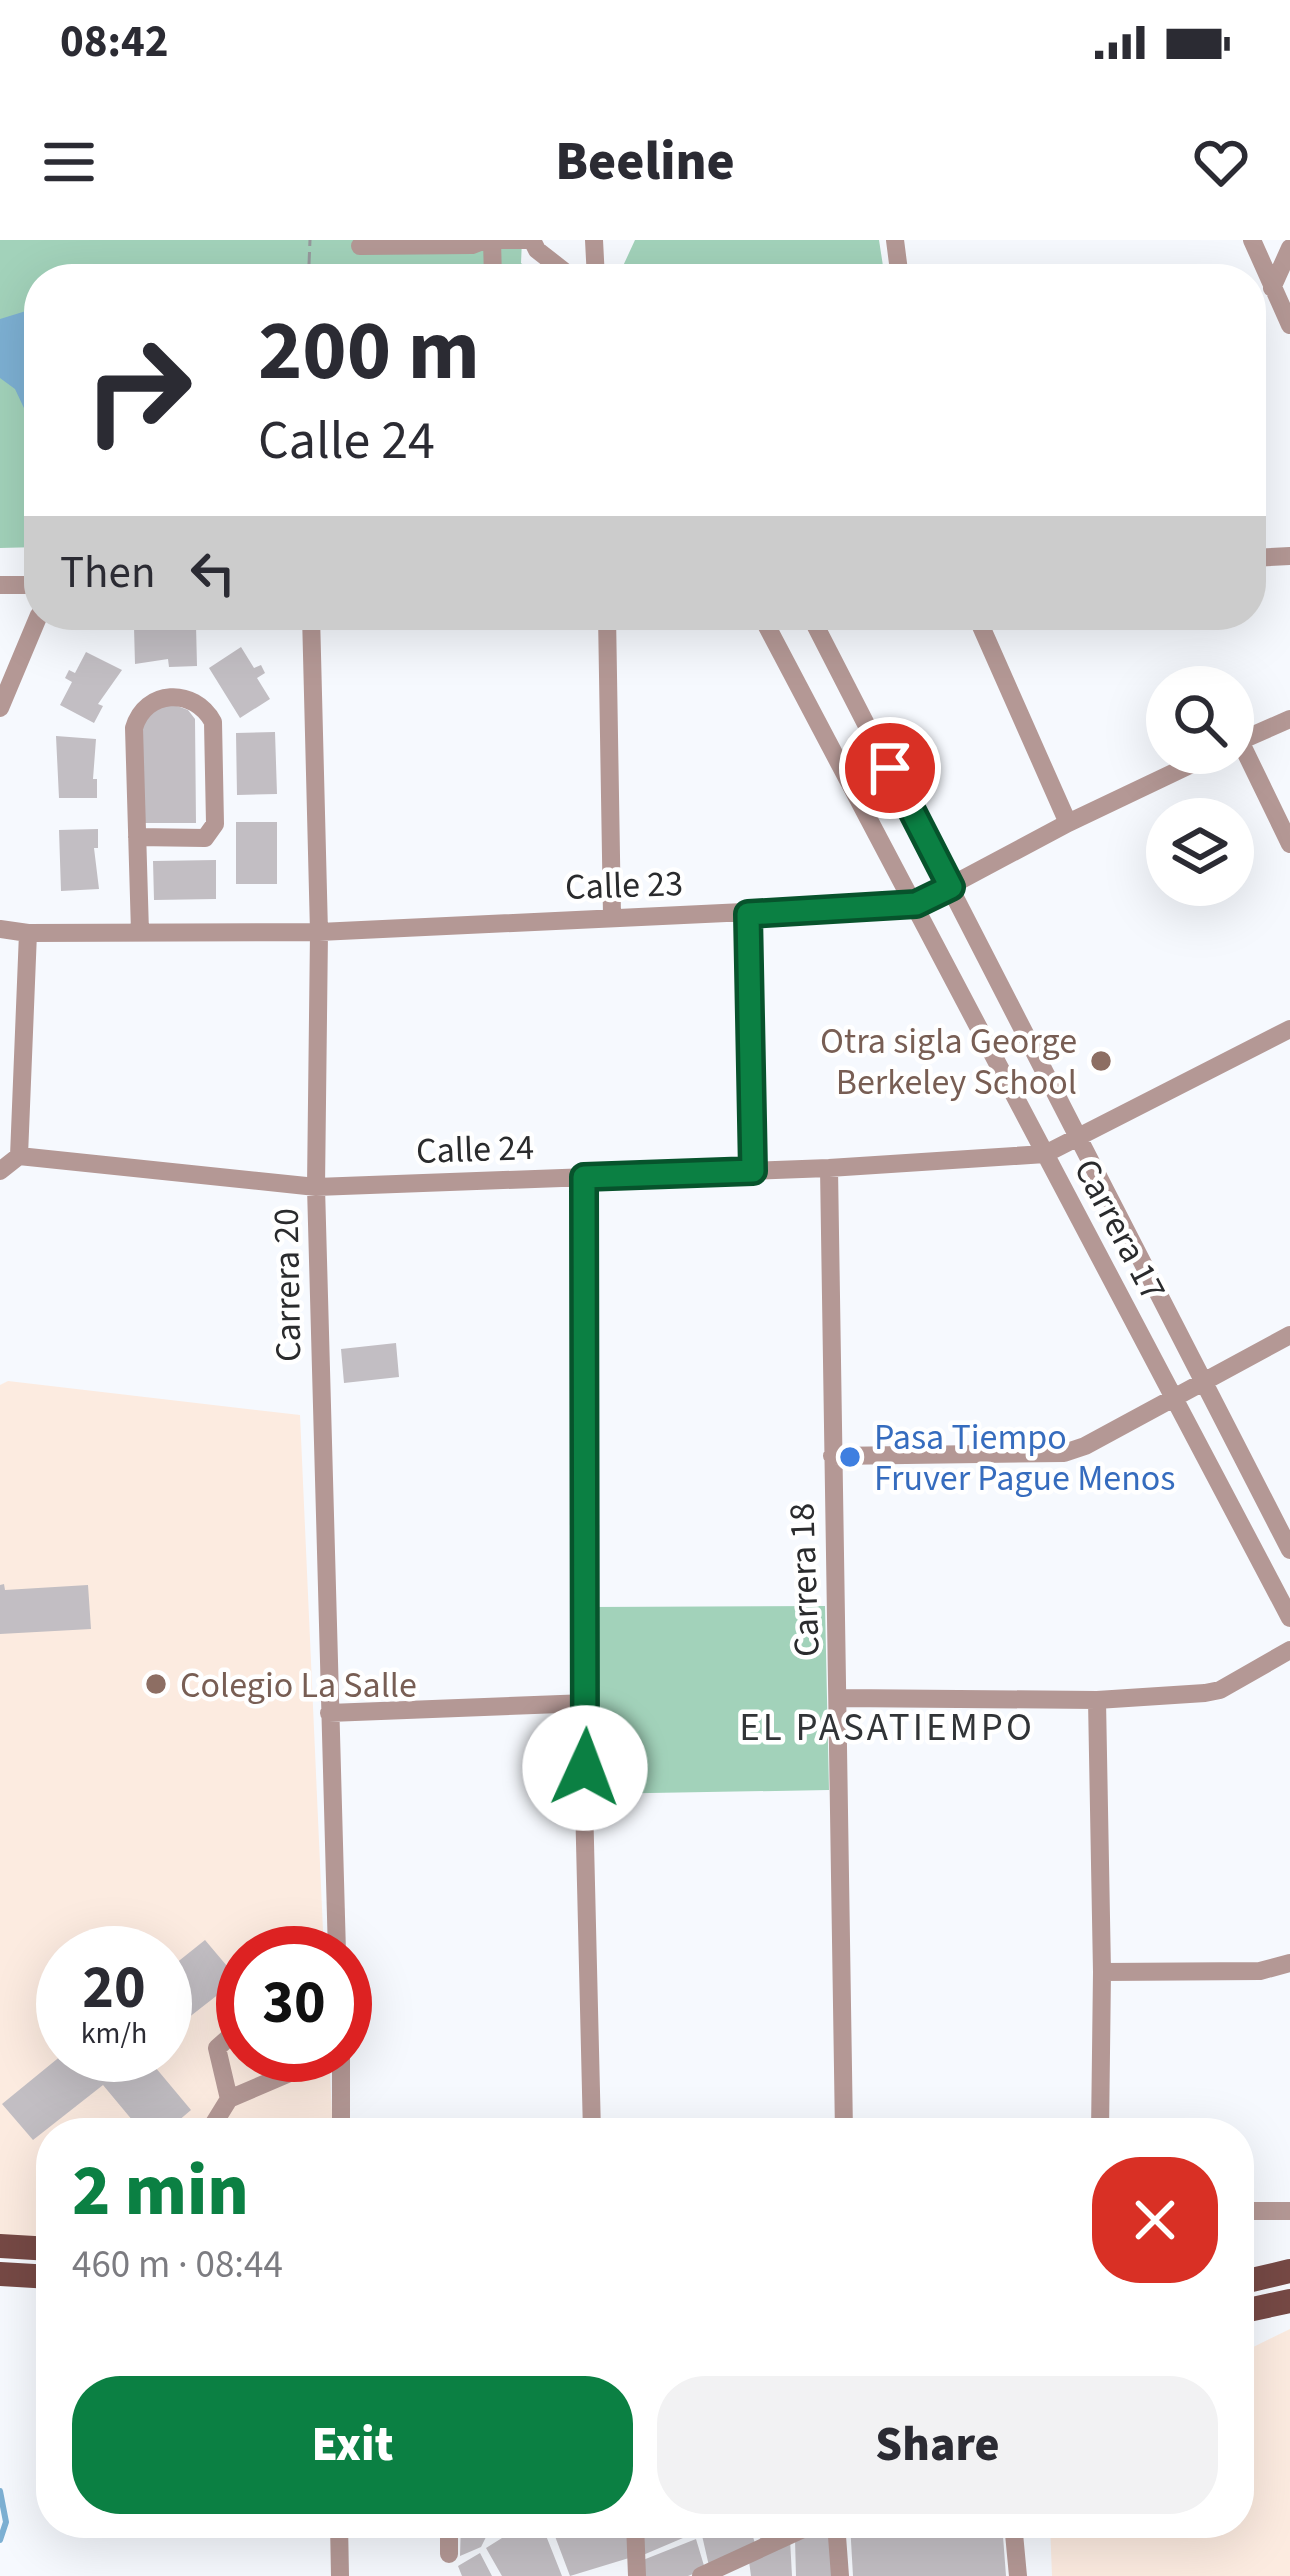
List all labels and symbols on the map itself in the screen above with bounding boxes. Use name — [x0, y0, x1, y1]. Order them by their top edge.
pin — [839, 717, 941, 819]
street label: Calle 23 — [564, 858, 684, 913]
place label: Otra sigla George Berkeley School — [820, 1016, 1077, 1108]
marker: Otra sigla George Berkeley School — [1088, 1048, 1114, 1074]
street label: Calle 24 — [415, 1122, 535, 1177]
street label: Carrera 17 — [1061, 1150, 1178, 1310]
street label: Carrera 20 — [261, 1208, 314, 1362]
place label: Pasa Tiempo Fruver Pague Menos — [874, 1412, 1175, 1504]
marker: Pasa Tiempo Fruver Pague Menos — [837, 1444, 863, 1470]
street label: Carrera 18 — [776, 1502, 833, 1658]
place label: Colegio La Salle — [180, 1660, 417, 1711]
marker: Colegio La Salle — [143, 1671, 169, 1697]
district label: EL PASATIEMPO — [739, 1700, 1035, 1756]
position arrow — [522, 1705, 648, 1831]
speed limit sign: 30 — [216, 1926, 372, 2082]

